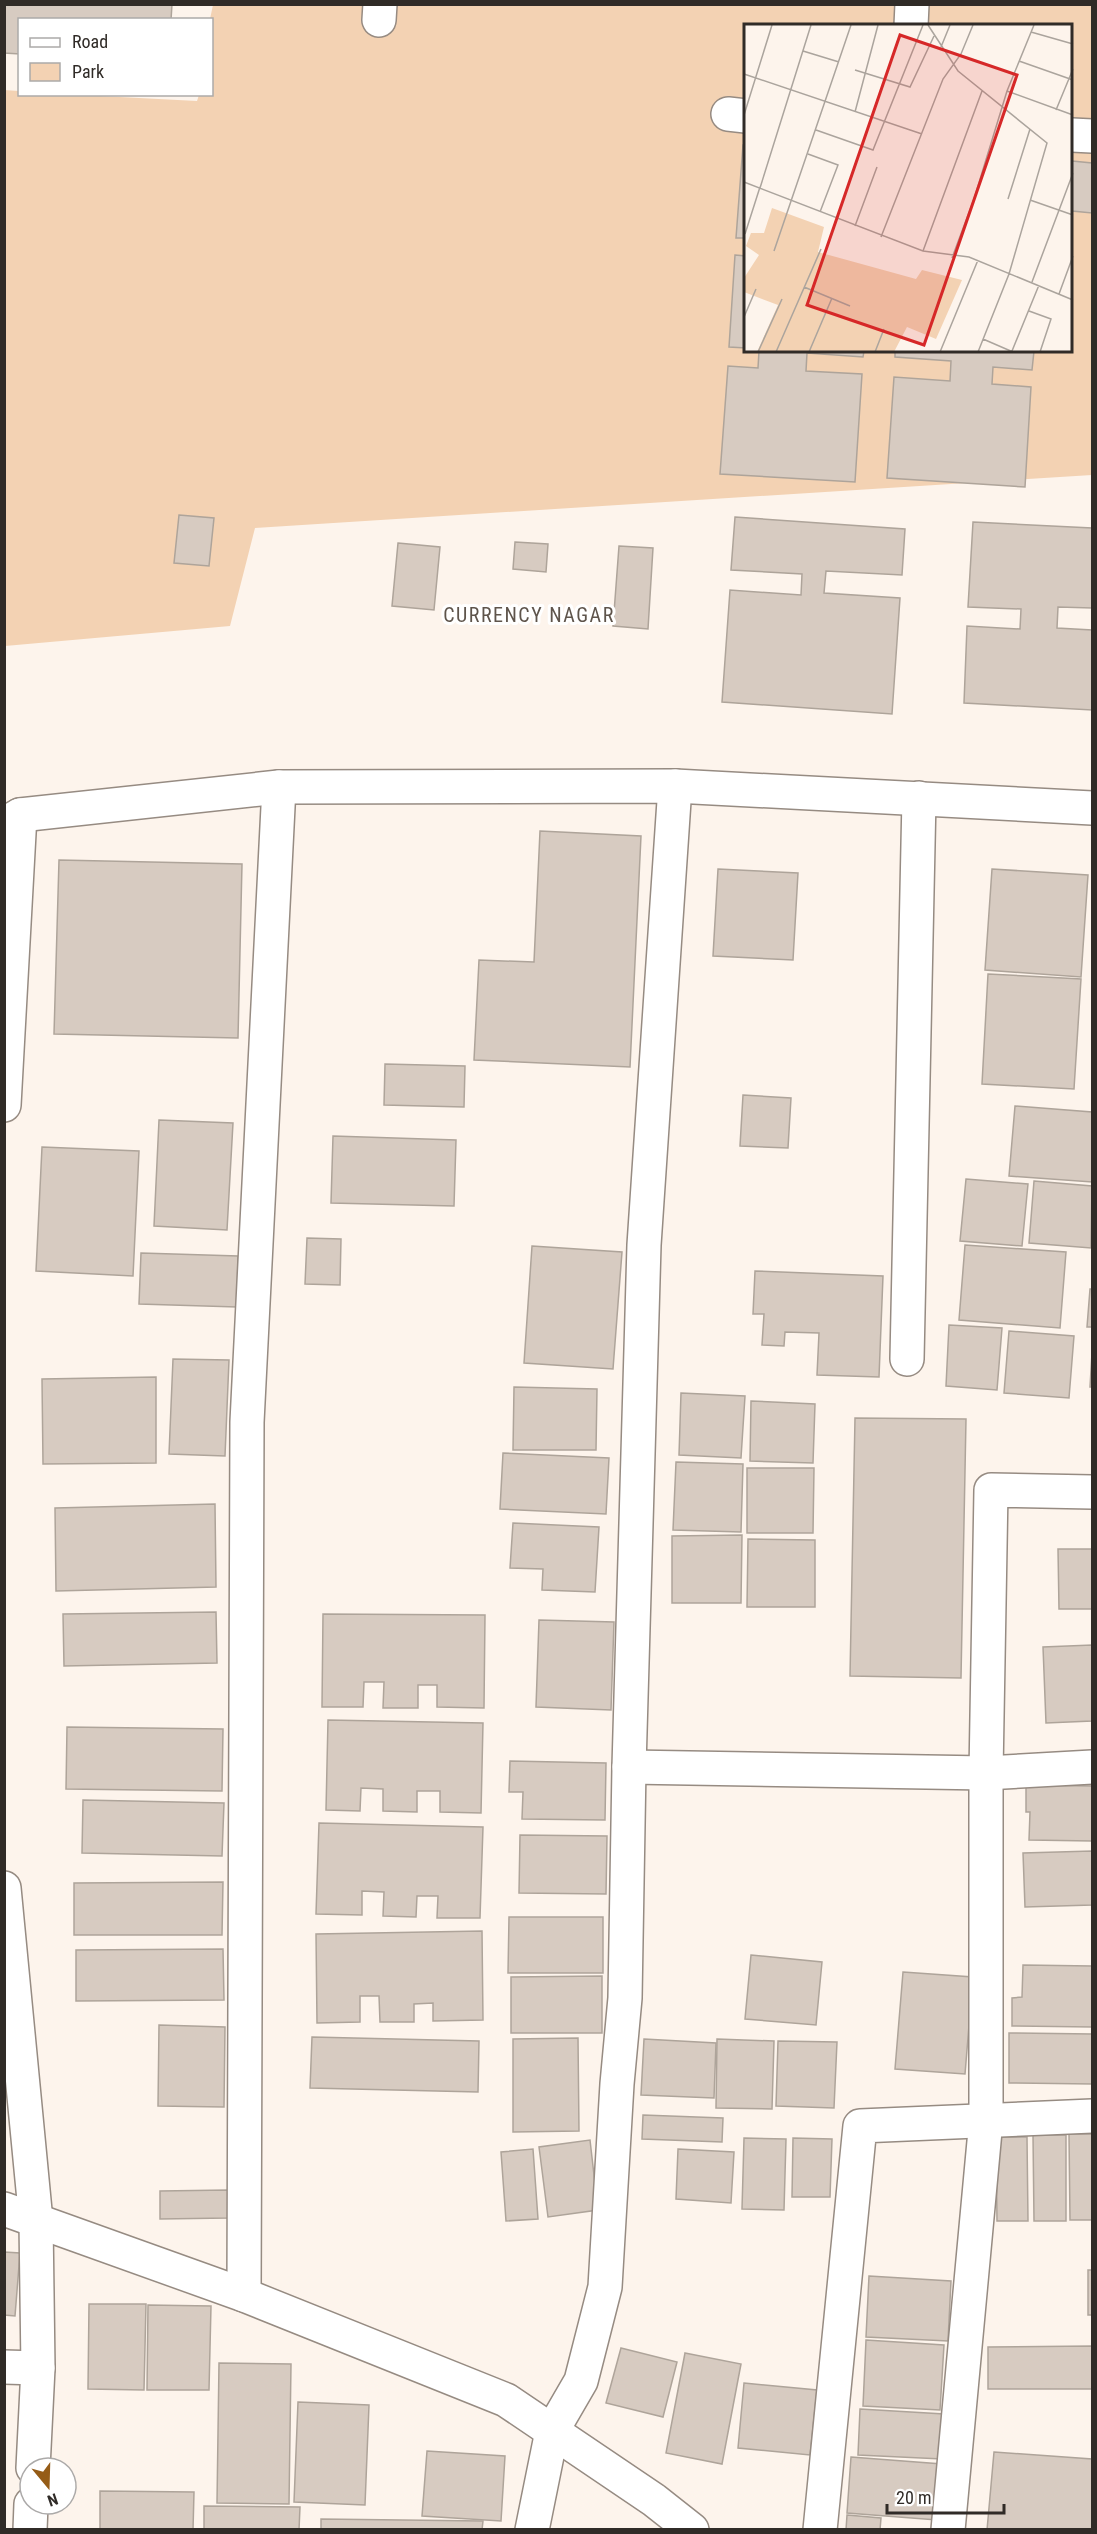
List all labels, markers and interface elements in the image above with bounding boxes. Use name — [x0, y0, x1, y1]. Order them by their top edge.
legend — [18, 18, 213, 96]
inset map — [744, 24, 1073, 352]
text: Road — [72, 31, 108, 52]
text: Park — [72, 61, 104, 82]
district label: CURRENCY NAGAR — [443, 603, 615, 627]
north arrow — [18, 2456, 78, 2516]
scale bar — [887, 2477, 1004, 2515]
text: 20 m — [896, 2487, 931, 2508]
text: N — [45, 2489, 60, 2510]

